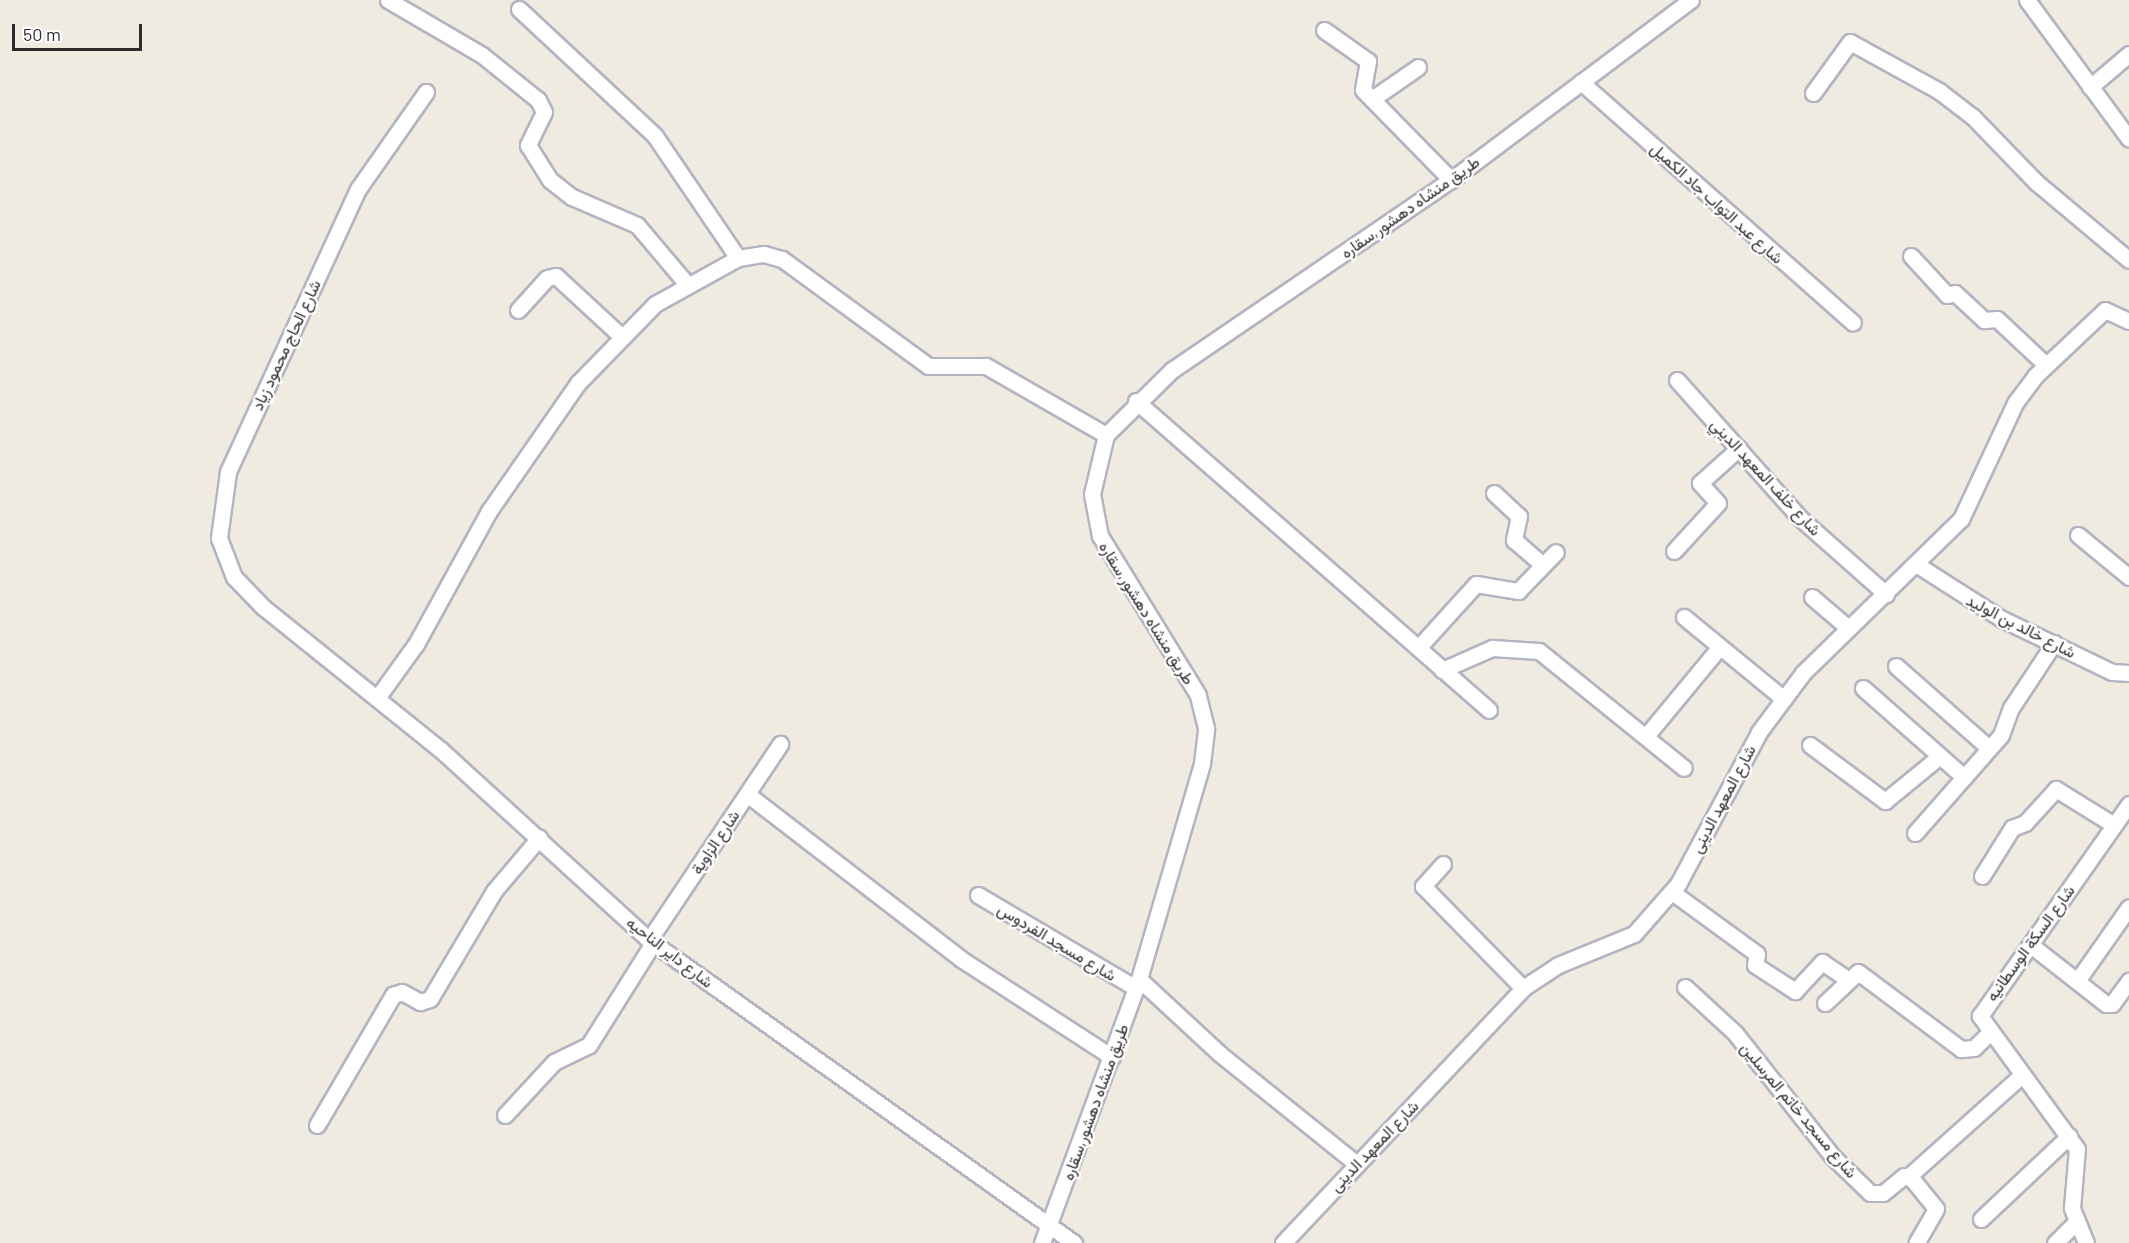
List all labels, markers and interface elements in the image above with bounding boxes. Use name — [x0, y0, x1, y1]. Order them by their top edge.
scale bar — [15, 12, 146, 50]
text: 50 m — [23, 23, 61, 45]
street label: شارع عبد التواب جاد الكميل — [1647, 138, 1787, 268]
street label: طريق منشاه دهشور,سقاره — [1337, 152, 1483, 262]
street label: شارع الحاج محمود زياد — [247, 277, 325, 413]
street label: شارع خلف المعهد الديني — [1707, 414, 1825, 540]
street label: طريق منشاه دهشور,سقاره — [1095, 538, 1199, 688]
street label: شارع خالد بن الوليد — [1963, 590, 2079, 662]
street label: شارع المعهد الدينى — [1687, 742, 1759, 856]
street label: شارع الزاوية — [687, 806, 743, 878]
street label: شارع السكة الوسطانيه — [1982, 881, 2078, 1005]
street label: شارع مسجد الفردوس — [994, 899, 1120, 985]
street label: شارع داير الناحيه — [623, 912, 717, 992]
street label: طريق منشاه دهشور,سقاره — [1058, 1021, 1132, 1183]
street label: شارع مسجد خاتم المرسلين — [1737, 1038, 1861, 1182]
street label: شارع المعهد الدينى — [1326, 1096, 1422, 1196]

